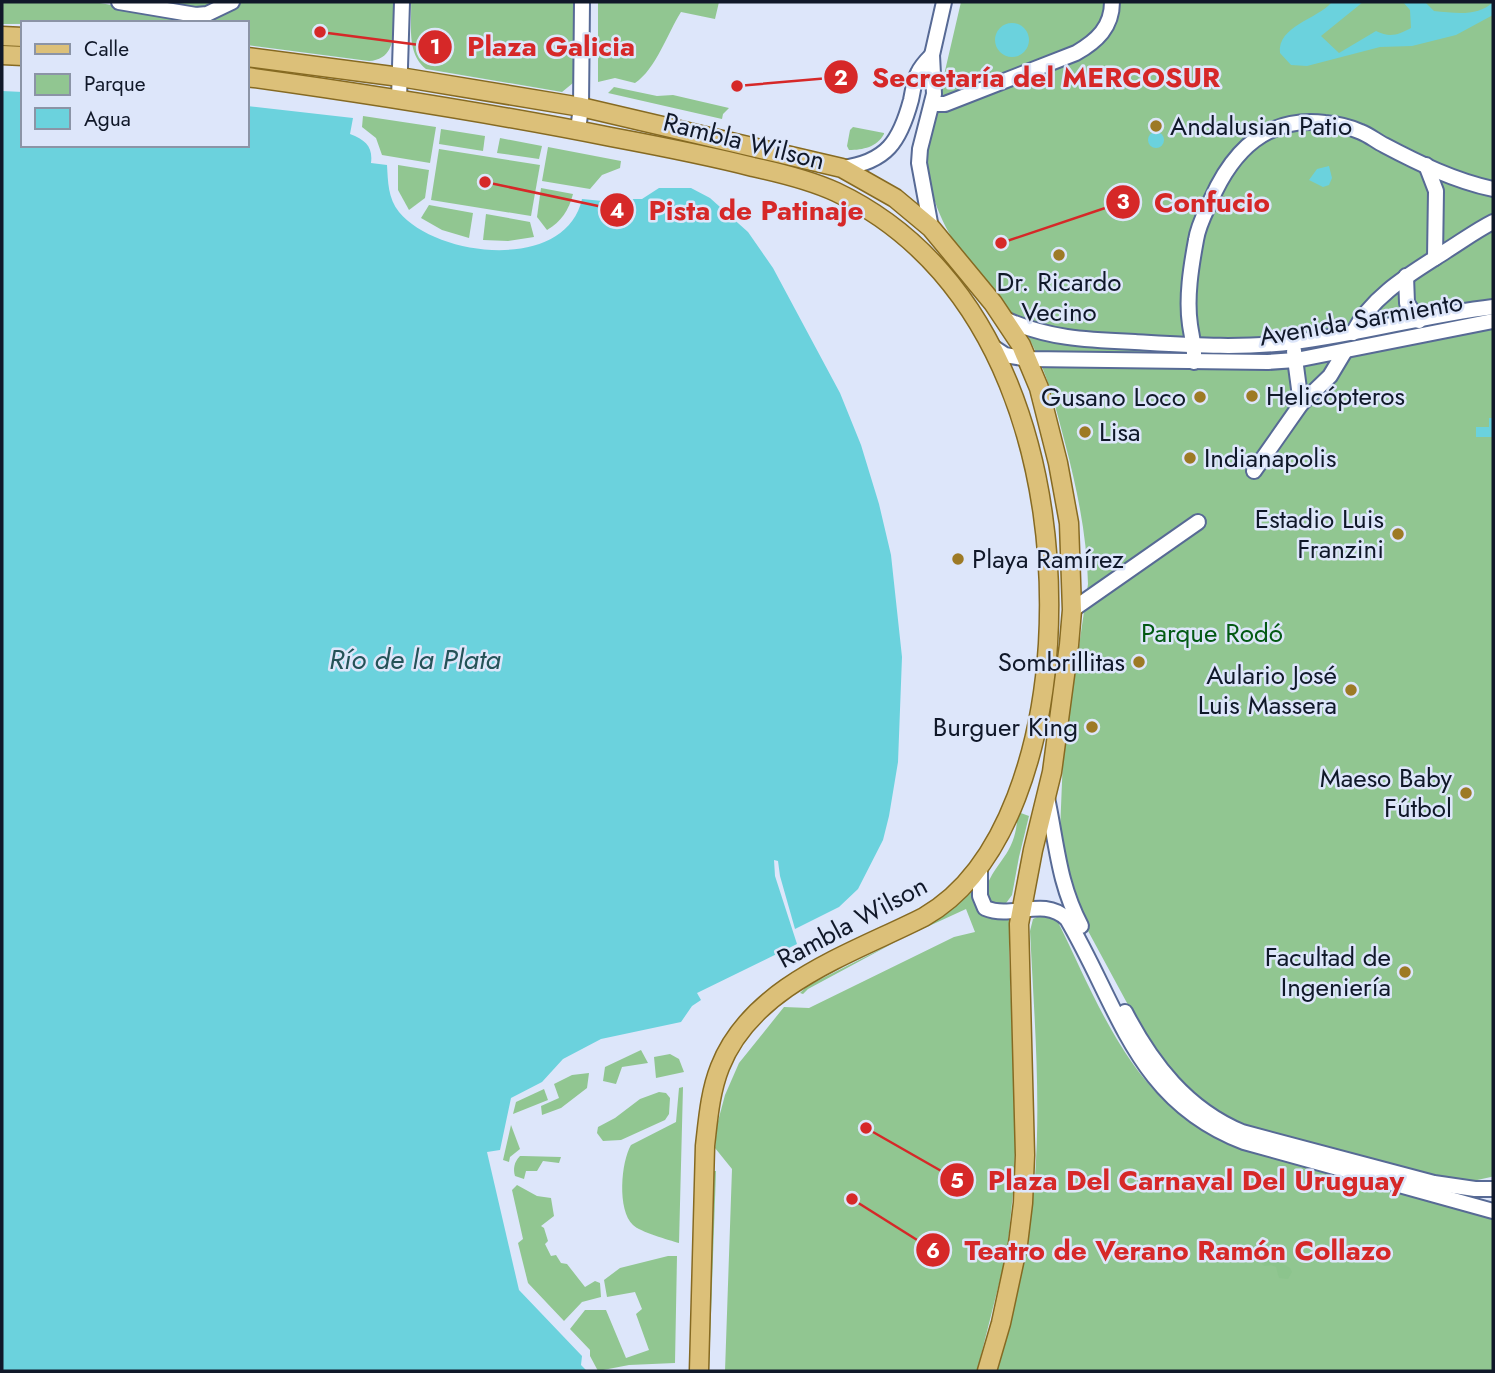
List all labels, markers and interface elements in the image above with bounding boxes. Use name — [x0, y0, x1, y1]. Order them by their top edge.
legend — [21, 21, 248, 147]
callout: Plaza Galicia — [418, 22, 649, 71]
text: Plaza Galicia — [467, 26, 635, 67]
text: 1 — [430, 32, 440, 62]
text: Calle — [84, 34, 129, 64]
callout: Secretaría del MERCOSUR — [823, 53, 1234, 102]
text: Secretaría del MERCOSUR — [872, 57, 1220, 98]
text: 2 — [834, 63, 848, 93]
text: Parque — [84, 69, 146, 99]
street label: Rambla Wilson — [659, 103, 829, 179]
text: Agua — [84, 104, 131, 134]
place label: Andalusian Patio — [1170, 107, 1352, 145]
marker: Andalusian Patio — [1148, 118, 1164, 134]
callout: Confucio — [1105, 178, 1285, 227]
text: Confucio — [1154, 182, 1270, 223]
callout: Pista de Patinaje — [600, 186, 878, 235]
text: 3 — [1116, 187, 1130, 217]
text: Pista de Patinaje — [648, 190, 864, 231]
text: 4 — [610, 196, 624, 226]
marker: Dr. Ricardo Vecino — [1051, 247, 1067, 263]
place label: Dr. Ricardo Vecino — [997, 263, 1121, 331]
street label: Avenida Sarmiento — [1256, 282, 1466, 356]
place label: Helicópteros — [1266, 377, 1405, 415]
place label: Gusano Loco — [1041, 378, 1186, 416]
marker: Helicópteros — [1244, 388, 1260, 404]
marker: Gusano Loco — [1192, 389, 1208, 405]
place label: Lisa — [1099, 413, 1140, 451]
marker: Lisa — [1077, 424, 1093, 440]
place label: Indianapolis — [1204, 439, 1337, 477]
marker: Indianapolis — [1182, 450, 1198, 466]
place label: Estadio Luis Franzini — [1255, 500, 1384, 568]
marker: Estadio Luis Franzini — [1390, 526, 1406, 542]
place label: Playa Ramírez — [972, 540, 1124, 578]
marker: Playa Ramírez — [950, 551, 966, 567]
park label: Parque Rodó — [1141, 614, 1283, 652]
water label: Río de la Plata — [329, 639, 502, 680]
place label: Sombrillitas — [998, 643, 1125, 681]
marker: Sombrillitas — [1131, 654, 1147, 670]
place label: Aulario José Luis Massera — [1198, 656, 1337, 724]
marker: Aulario José Luis Massera — [1343, 682, 1359, 698]
place label: Burguer King — [933, 708, 1078, 746]
marker: Burguer King — [1084, 719, 1100, 735]
place label: Maeso Baby Fútbol — [1320, 759, 1453, 827]
marker: Maeso Baby Fútbol — [1458, 785, 1474, 801]
street label: Rambla Wilson — [770, 866, 934, 978]
place label: Facultad de Ingeniería — [1265, 938, 1391, 1006]
marker: Facultad de Ingeniería — [1397, 964, 1413, 980]
callout: Plaza Del Carnaval Del Uruguay — [939, 1156, 1418, 1205]
text: Plaza Del Carnaval Del Uruguay — [988, 1160, 1405, 1201]
text: 5 — [950, 1166, 964, 1196]
callout: Teatro de Verano Ramón Collazo — [915, 1226, 1405, 1275]
text: Teatro de Verano Ramón Collazo — [965, 1230, 1391, 1271]
text: 6 — [926, 1236, 940, 1266]

